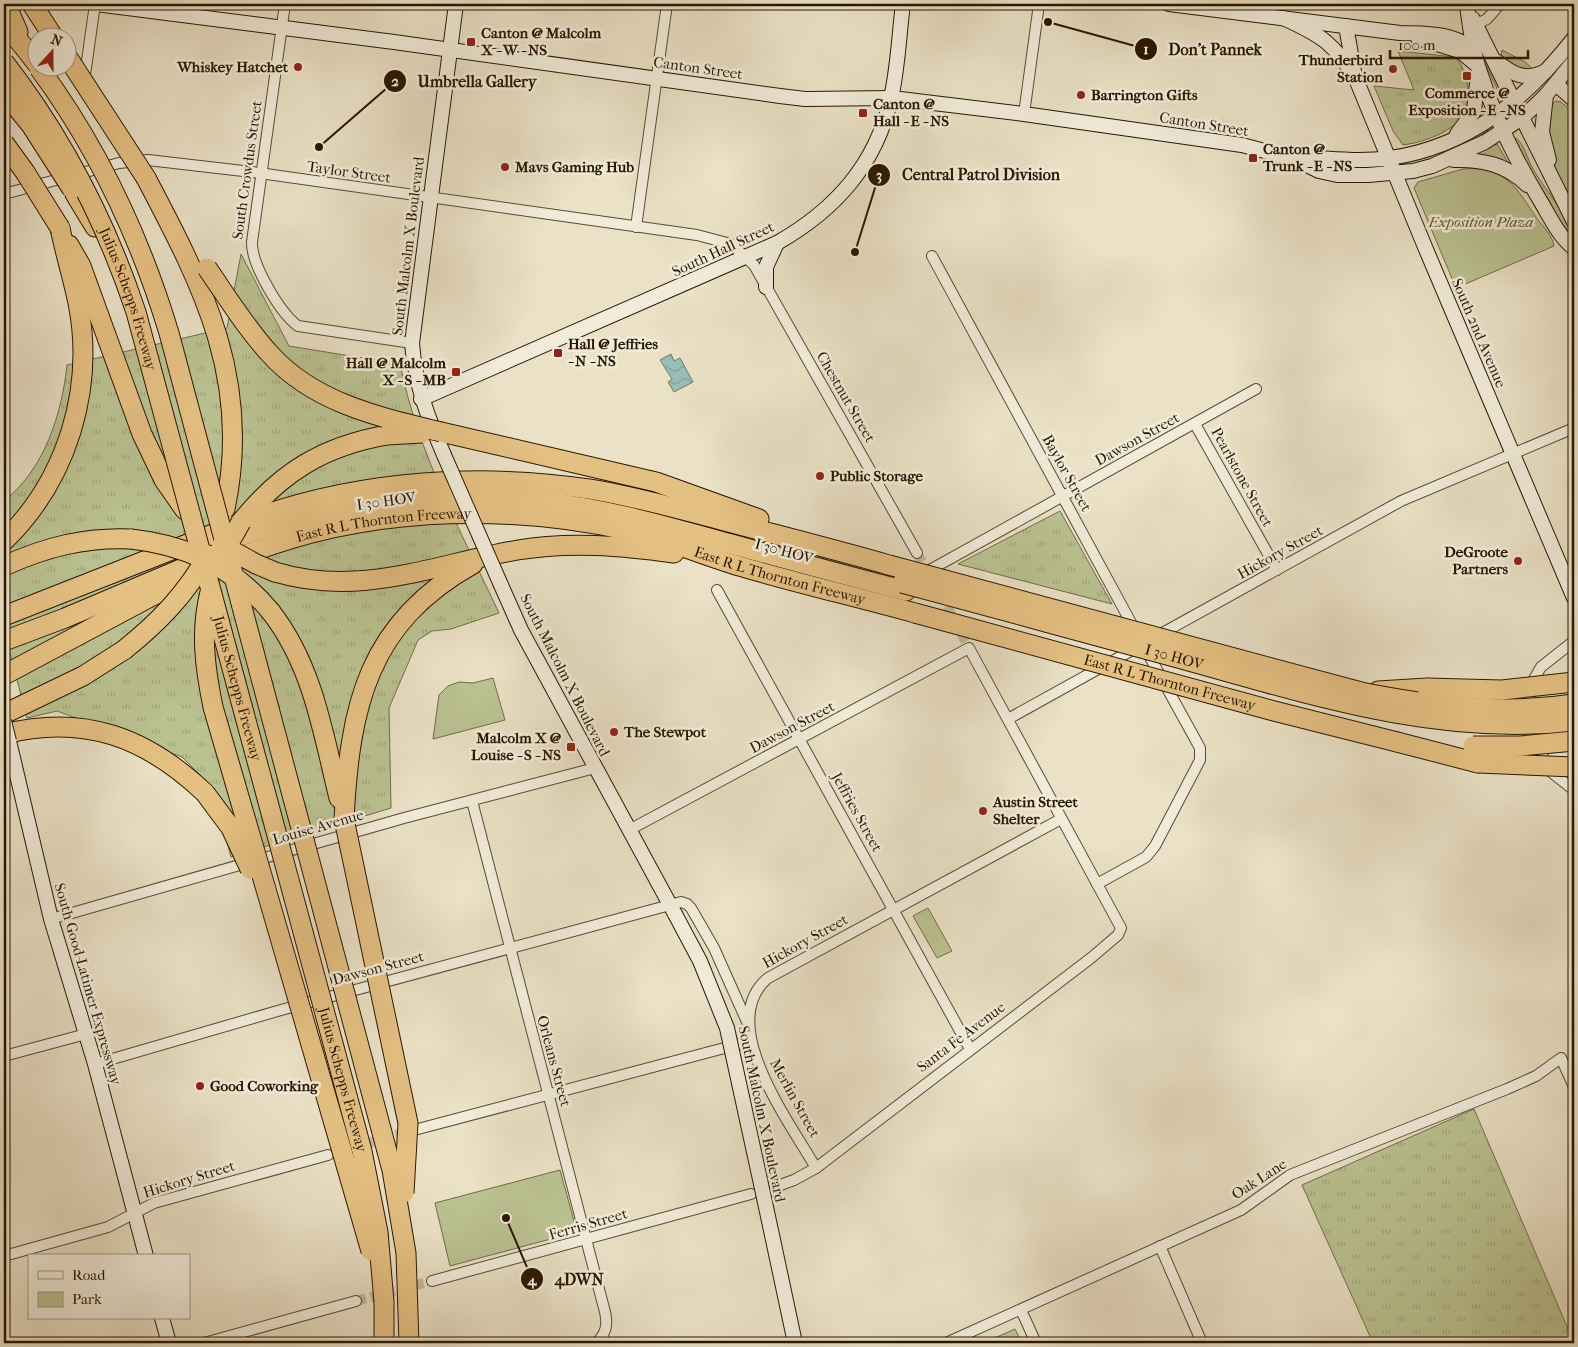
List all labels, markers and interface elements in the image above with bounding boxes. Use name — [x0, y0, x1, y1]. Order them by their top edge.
place label: Canton @ Malcolm X - W - NS — [480, 24, 602, 59]
north arrow — [28, 28, 78, 78]
scale bar — [1390, 28, 1528, 60]
text: N — [48, 30, 65, 50]
callout: Don't Pannek — [1134, 33, 1272, 64]
marker: Canton @ Malcolm X - W - NS — [465, 36, 477, 48]
text: 100 m — [1398, 36, 1436, 54]
text: 1 — [1143, 40, 1149, 58]
text: Don't Pannek — [1168, 40, 1263, 59]
place label: Thunderbird Station — [1298, 51, 1384, 86]
street label: Canton Street — [652, 53, 744, 83]
place label: Whiskey Hatchet — [176, 58, 289, 76]
marker: Whiskey Hatchet — [292, 61, 304, 73]
marker: Thunderbird Station — [1387, 63, 1399, 75]
callout: Umbrella Gallery — [382, 66, 546, 97]
marker: Commerce @ Exposition - E - NS — [1461, 70, 1473, 82]
text: 2 — [391, 72, 399, 90]
text: Umbrella Gallery — [417, 72, 538, 92]
place label: Commerce @ Exposition - E - NS — [1408, 84, 1526, 119]
place label: Barrington Gifts — [1091, 86, 1198, 104]
marker: Barrington Gifts — [1075, 89, 1087, 101]
place label: Canton @ Hall - E - NS — [873, 95, 949, 130]
street label: South Crowdus Street — [228, 99, 266, 241]
marker: Canton @ Hall - E - NS — [857, 107, 869, 119]
street label: Canton Street — [1158, 108, 1250, 140]
place label: Canton @ Trunk - E - NS — [1262, 140, 1353, 175]
marker: Canton @ Trunk - E - NS — [1247, 152, 1259, 164]
street label: South Malcolm X Boulevard — [388, 155, 428, 336]
street label: Taylor Street — [306, 157, 393, 187]
place label: Mavs Gaming Hub — [514, 158, 634, 176]
callout: Central Patrol Division — [867, 159, 1070, 190]
marker: Mavs Gaming Hub — [499, 161, 511, 173]
text: Central Patrol Division — [902, 165, 1061, 184]
text: 3 — [876, 166, 882, 184]
park label: Exposition Plaza — [1428, 213, 1534, 231]
street label: South Hall Street — [669, 217, 777, 281]
street label: Julius Schepps Freeway — [95, 224, 160, 373]
street label: South 2nd Avenue — [1448, 276, 1510, 391]
place label: Hall @ Jeffries - N - NS — [568, 335, 658, 370]
marker: Hall @ Jeffries - N - NS — [552, 347, 564, 359]
street label: Chestnut Street — [813, 348, 880, 446]
place label: Hall @ Malcolm X - S - MB — [346, 354, 447, 389]
marker: Hall @ Malcolm X - S - MB — [450, 366, 462, 378]
street label: Dawson Street — [1092, 408, 1183, 470]
street label: Pearlstone Street — [1207, 424, 1277, 530]
street label: Baylor Street — [1039, 431, 1096, 515]
place label: Public Storage — [830, 467, 923, 485]
marker: Public Storage — [814, 470, 826, 482]
street label: I 30 HOV — [355, 488, 418, 514]
street label: East R L Thornton Freeway — [294, 504, 472, 546]
street label: Hickory Street — [1234, 521, 1326, 583]
street label: I 30 HOV — [753, 535, 816, 568]
street label: East R L Thornton Freeway — [692, 543, 869, 609]
place label: DeGroote Partners — [1444, 543, 1509, 578]
marker: DeGroote Partners — [1512, 555, 1524, 567]
street label: South Malcolm X Boulevard — [516, 591, 614, 760]
street label: Julius Schepps Freeway — [209, 613, 266, 764]
street label: I 30 HOV — [1143, 640, 1207, 674]
street label: East R L Thornton Freeway — [1082, 650, 1259, 715]
street label: Dawson Street — [746, 697, 838, 757]
place label: The Stewpot — [623, 723, 707, 741]
marker: The Stewpot — [608, 726, 620, 738]
place label: Malcolm X @ Louise - S - NS — [471, 729, 562, 764]
marker: Malcolm X @ Louise - S - NS — [565, 741, 577, 753]
street label: Jeffries Street — [827, 768, 887, 855]
place label: Austin Street Shelter — [992, 793, 1079, 828]
street label: Louise Avenue — [270, 805, 366, 849]
marker: Austin Street Shelter — [977, 805, 989, 817]
street label: South Good-Latimer Expressway — [51, 881, 126, 1088]
street label: Hickory Street — [759, 910, 851, 972]
street label: Dawson Street — [330, 947, 426, 989]
street label: Santa Fe Avenue — [913, 998, 1009, 1076]
street label: Julius Schepps Freeway — [314, 1004, 371, 1155]
street label: Orleans Street — [533, 1013, 575, 1109]
street label: South Malcolm X Boulevard — [734, 1024, 790, 1205]
street label: Merlin Street — [766, 1055, 824, 1141]
place label: Good Coworking — [210, 1077, 319, 1095]
marker: Good Coworking — [194, 1080, 206, 1092]
street label: Oak Lane — [1228, 1154, 1290, 1203]
street label: Hickory Street — [141, 1156, 238, 1201]
street label: Ferris Street — [547, 1204, 630, 1244]
legend — [28, 1254, 190, 1320]
callout: 4DWN — [520, 1264, 614, 1295]
text: Road — [72, 1266, 106, 1284]
text: 4DWN — [553, 1270, 604, 1290]
text: 4 — [527, 1271, 538, 1289]
text: Park — [72, 1290, 102, 1308]

